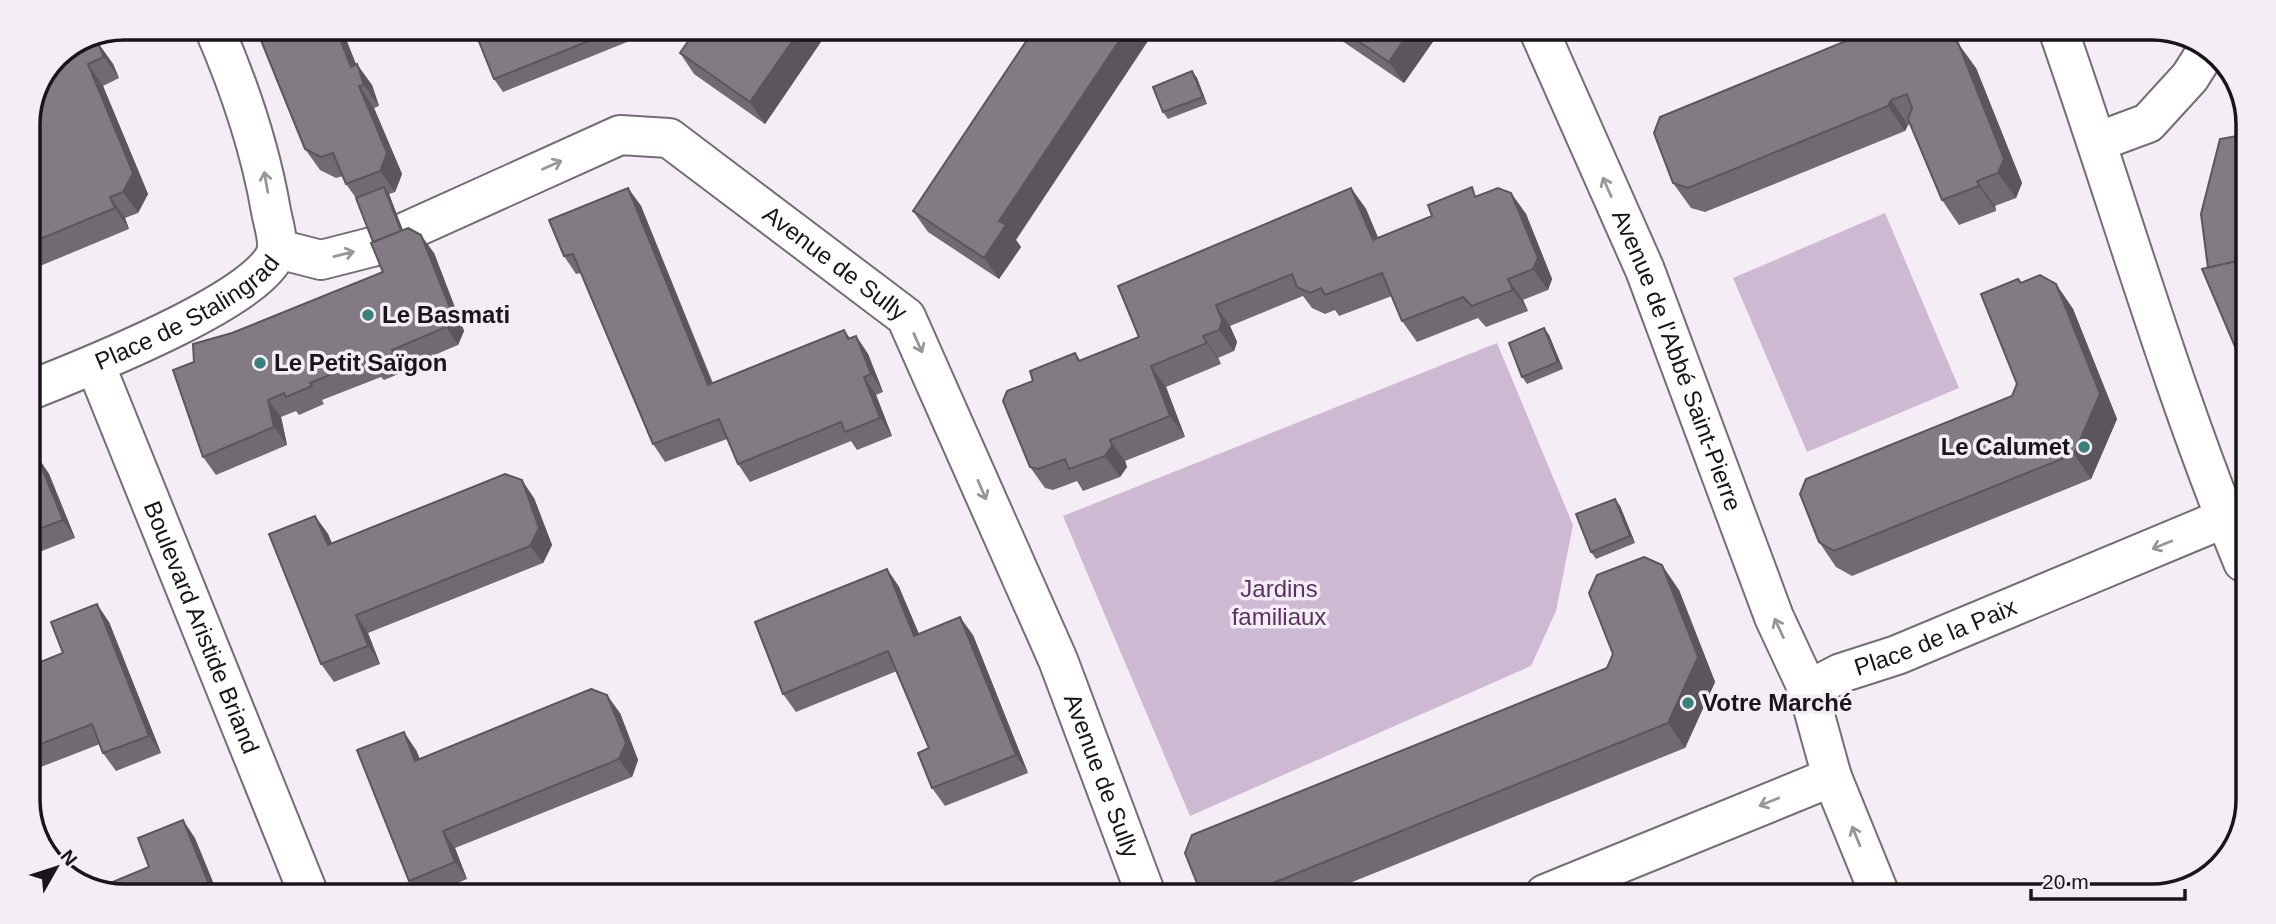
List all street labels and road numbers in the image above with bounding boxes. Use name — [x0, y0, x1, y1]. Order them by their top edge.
street label: Avenue de Sully — [758, 200, 912, 326]
street label: Avenue de l'Abbé Saint-Pierre — [1607, 205, 1747, 515]
street label: Place de Stalingrad — [91, 250, 284, 375]
street label: Boulevard Aristide Briand — [139, 497, 265, 757]
street label: Place de la Paix — [1851, 593, 2020, 681]
street label: Avenue de Sully — [1059, 690, 1145, 861]

